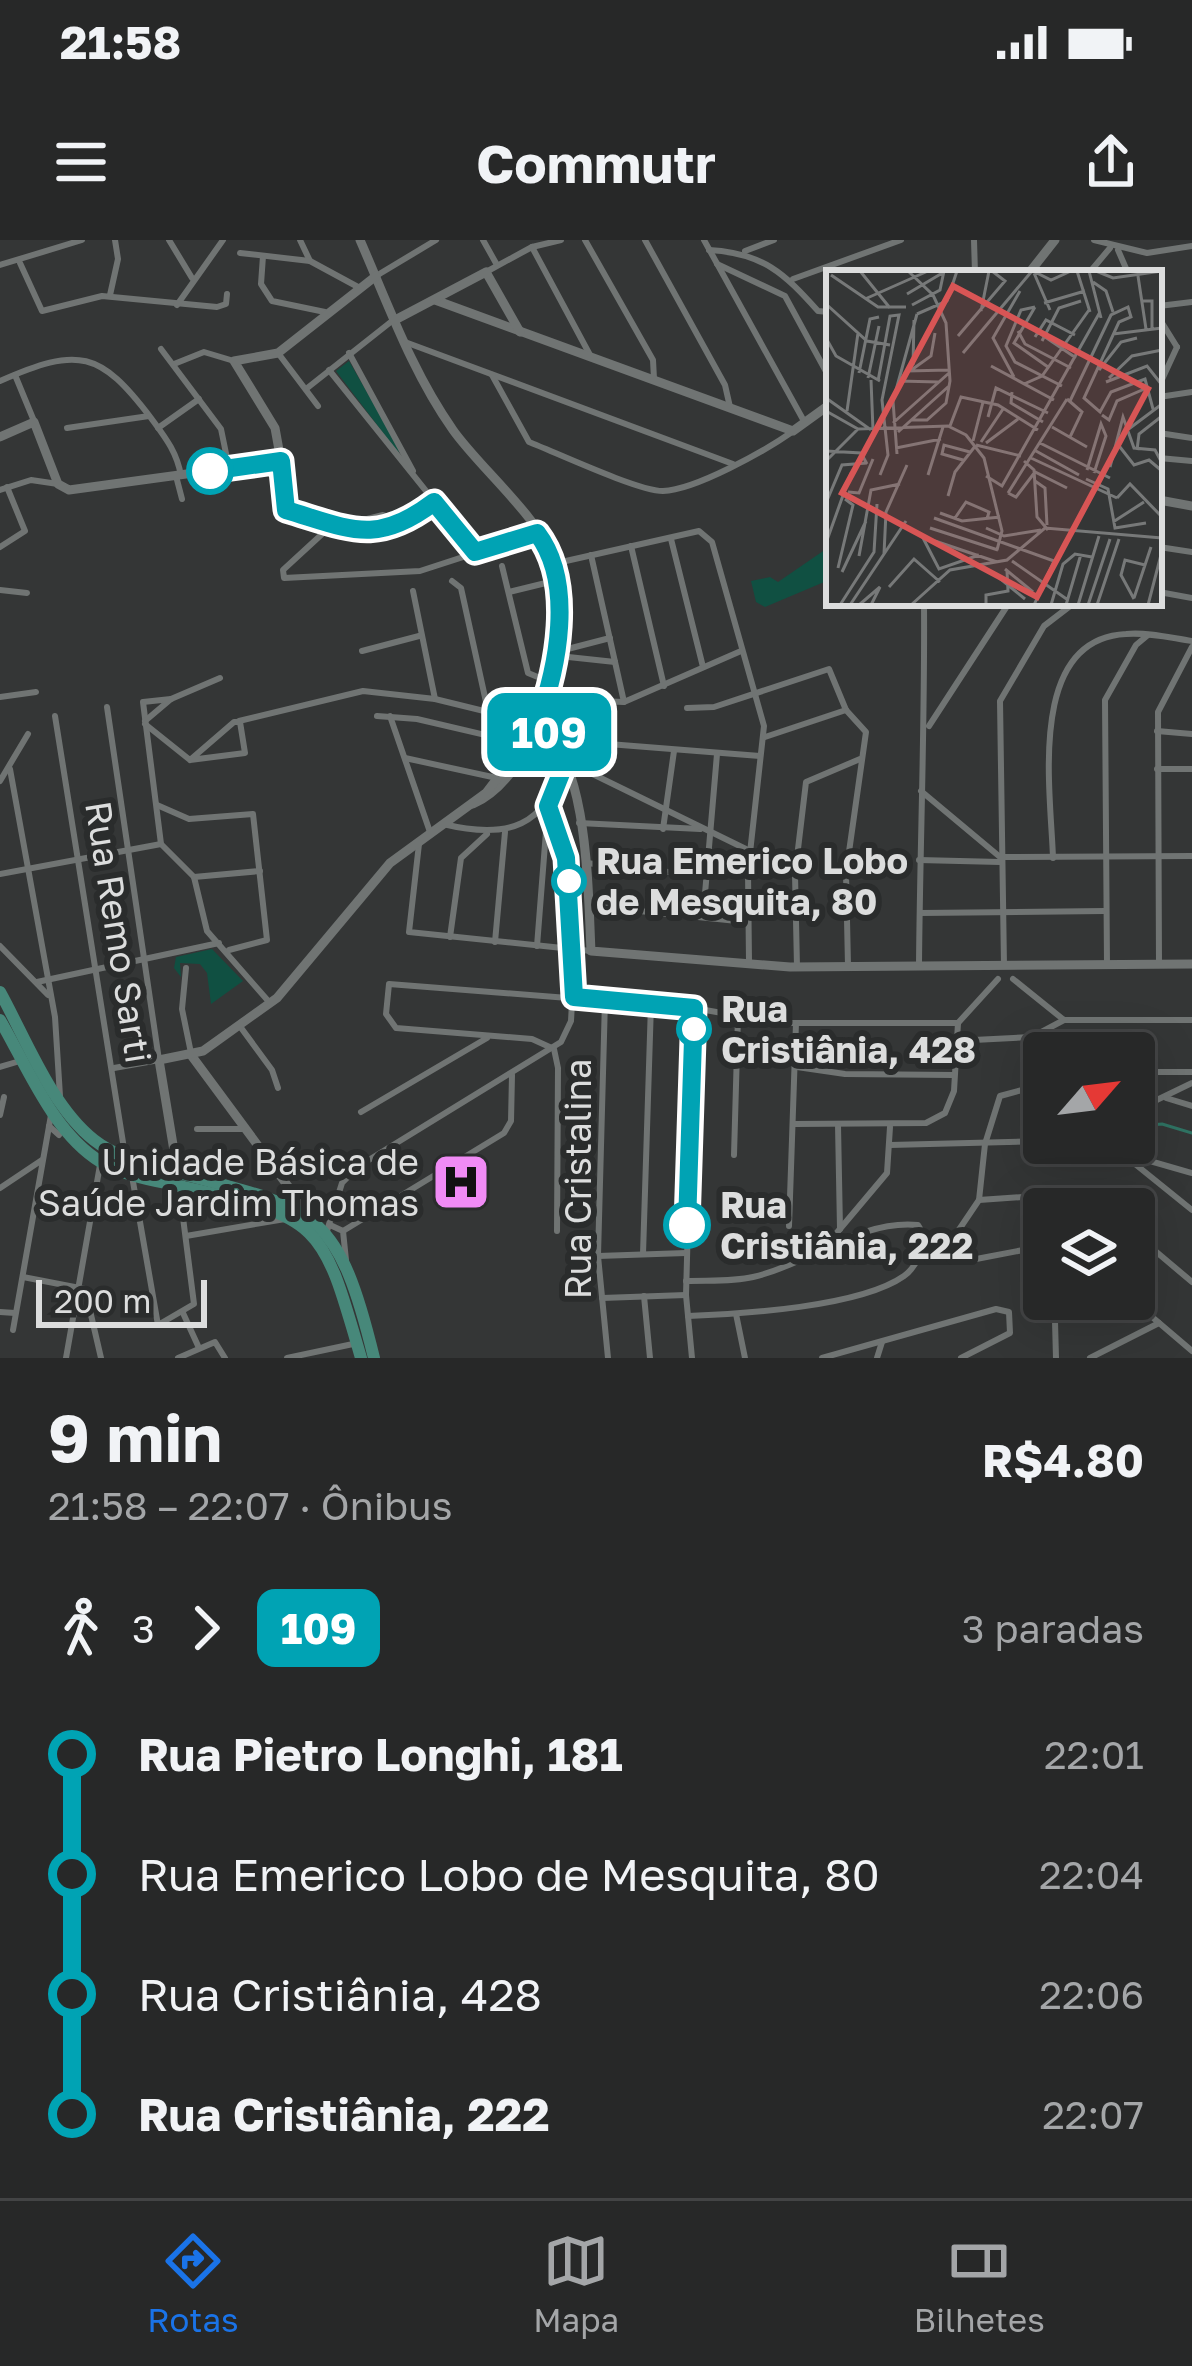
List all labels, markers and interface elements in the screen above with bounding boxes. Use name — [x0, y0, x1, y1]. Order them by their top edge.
text: 21:58 — [60, 15, 181, 69]
icon: menu — [48, 129, 114, 195]
icon: share — [1078, 129, 1144, 195]
text: Commutr — [476, 130, 716, 195]
inset map — [826, 270, 1162, 606]
unlabelled marker — [188, 449, 232, 493]
line badge: 109 — [480, 693, 618, 771]
text: 109 — [511, 707, 587, 757]
street label: Rua Remo Sarti — [77, 798, 161, 1066]
place label: Rua Emerico Lobo de Mesquita, 80 — [596, 839, 908, 923]
marker: Rua Emerico Lobo de Mesquita, 80 — [553, 865, 585, 897]
place label: Rua Cristiânia, 428 — [721, 987, 976, 1071]
marker: Rua Cristiânia, 428 — [678, 1013, 710, 1045]
north arrow — [1023, 1032, 1155, 1164]
map controls — [1023, 1032, 1155, 1320]
street label: Rua Cristalina — [556, 1059, 599, 1299]
place label: Unidade Básica de Saúde Jardim Thomas — [38, 1140, 419, 1224]
hospital icon: Unidade Básica de Saúde Jardim Thomas — [430, 1151, 492, 1213]
place label: Rua Cristiânia, 222 — [720, 1183, 974, 1267]
button: layers — [1023, 1188, 1155, 1320]
marker: Rua Cristiânia, 222 — [665, 1203, 709, 1247]
scale bar — [36, 1274, 207, 1327]
text: 200 m — [54, 1281, 152, 1320]
text: 9 min — [48, 1397, 222, 1477]
text: R$4.80 — [982, 1433, 1144, 1487]
text: 21:58 – 22:07 · Ônibus — [48, 1482, 452, 1529]
icon: walk — [48, 1595, 114, 1661]
icon: forward — [173, 1595, 239, 1661]
text: 109 — [281, 1603, 356, 1653]
text: 3 — [132, 1605, 155, 1652]
text: 3 paradas — [962, 1605, 1144, 1652]
text: Rua Pietro Longhi, 181 — [138, 1727, 623, 1781]
text: 22:01 — [1044, 1731, 1144, 1778]
text: Rua Emerico Lobo de Mesquita, 80 — [138, 1847, 880, 1901]
text: 22:04 — [1039, 1851, 1144, 1898]
text: Rua Cristiânia, 428 — [138, 1967, 542, 2021]
text: 22:06 — [1039, 1971, 1144, 2018]
text: Rua Cristiânia, 222 — [138, 2087, 550, 2141]
text: 22:07 — [1042, 2091, 1144, 2138]
tab: Rotas — [147, 2228, 239, 2339]
tab: Mapa — [533, 2228, 619, 2339]
tab: Bilhetes — [914, 2228, 1045, 2339]

